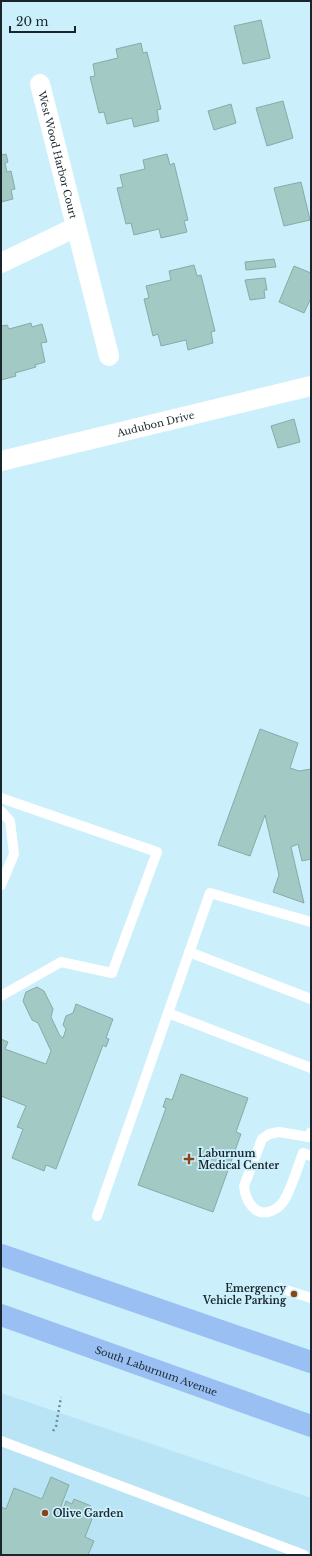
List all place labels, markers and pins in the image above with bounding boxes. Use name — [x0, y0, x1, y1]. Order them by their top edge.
place label: Laburnum Medical Center — [198, 1147, 279, 1172]
marker: Laburnum Medical Center — [183, 1153, 195, 1165]
place label: Emergency Vehicle Parking — [202, 1282, 287, 1307]
marker: Emergency Vehicle Parking — [289, 1289, 299, 1299]
place label: Olive Garden — [53, 1507, 124, 1520]
marker: Olive Garden — [40, 1508, 50, 1518]

